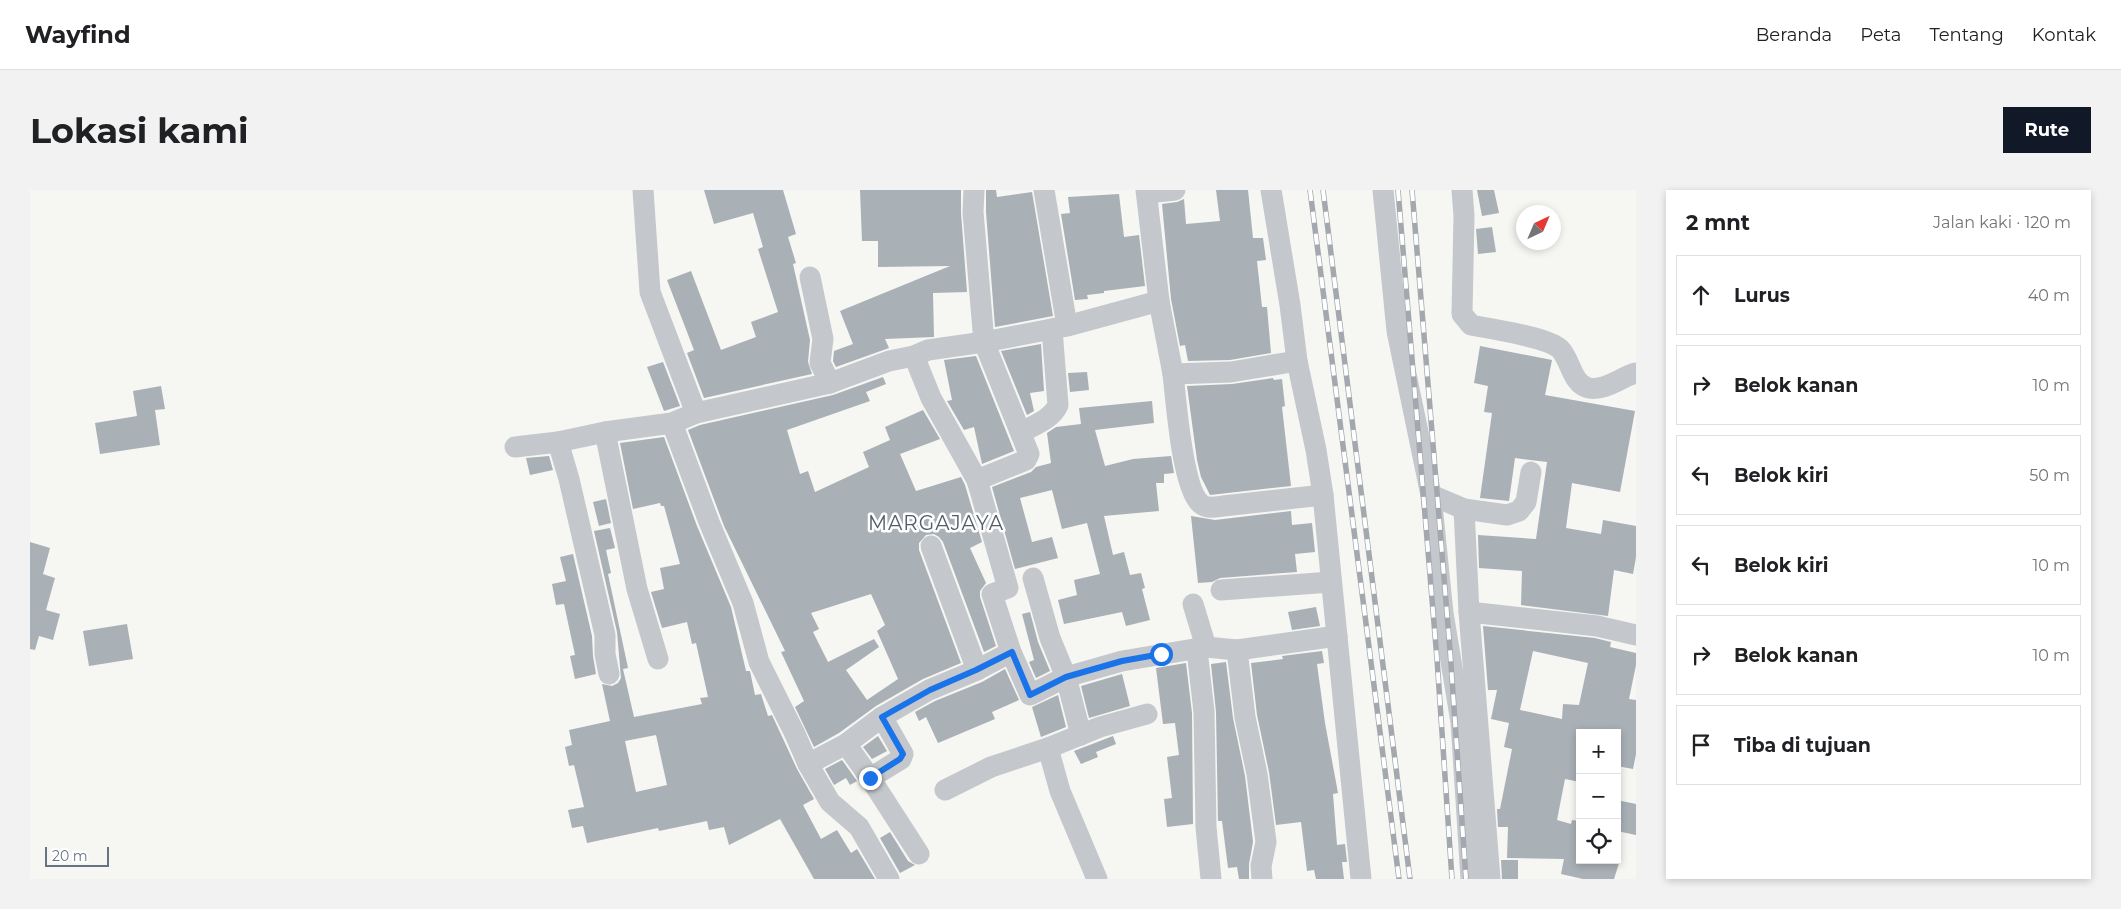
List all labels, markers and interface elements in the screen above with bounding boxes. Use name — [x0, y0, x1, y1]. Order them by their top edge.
text: Wayfind — [25, 20, 131, 49]
text: Beranda — [1756, 24, 1832, 46]
text: Peta — [1860, 24, 1901, 46]
text: Tentang — [1929, 24, 2004, 46]
text: Kontak — [2032, 24, 2096, 46]
button: Rute — [2003, 107, 2091, 153]
text: Lokasi kami — [30, 109, 249, 152]
north arrow — [1516, 205, 1561, 250]
text: 2 mnt — [1686, 210, 1750, 235]
text: Jalan kaki · 120 m — [1933, 213, 2071, 232]
icon: ahead — [1687, 281, 1715, 309]
text: Lurus — [1734, 284, 1790, 307]
text: 40 m — [2028, 286, 2070, 305]
icon: right — [1687, 371, 1715, 399]
text: Belok kanan — [1734, 374, 1858, 397]
text: 10 m — [2032, 376, 2070, 395]
icon: left — [1687, 461, 1715, 489]
text: Belok kiri — [1734, 464, 1829, 487]
text: 50 m — [2029, 466, 2070, 485]
district label: MARGAJAYA — [868, 511, 1004, 535]
icon: left — [1687, 551, 1715, 579]
text: Belok kiri — [1734, 554, 1829, 577]
text: 10 m — [2032, 556, 2070, 575]
icon: right — [1687, 641, 1715, 669]
route start — [1150, 643, 1173, 666]
text: Belok kanan — [1734, 644, 1858, 667]
text: 10 m — [2032, 646, 2070, 665]
map controls — [1576, 729, 1621, 864]
button: + — [1576, 729, 1621, 774]
icon: arrive — [1687, 731, 1715, 759]
text: Tiba di tujuan — [1734, 734, 1871, 757]
route end — [859, 767, 882, 790]
button: − — [1576, 774, 1621, 819]
button: locate — [1576, 819, 1621, 864]
scale bar — [45, 844, 109, 867]
text: 20 m — [52, 847, 88, 865]

